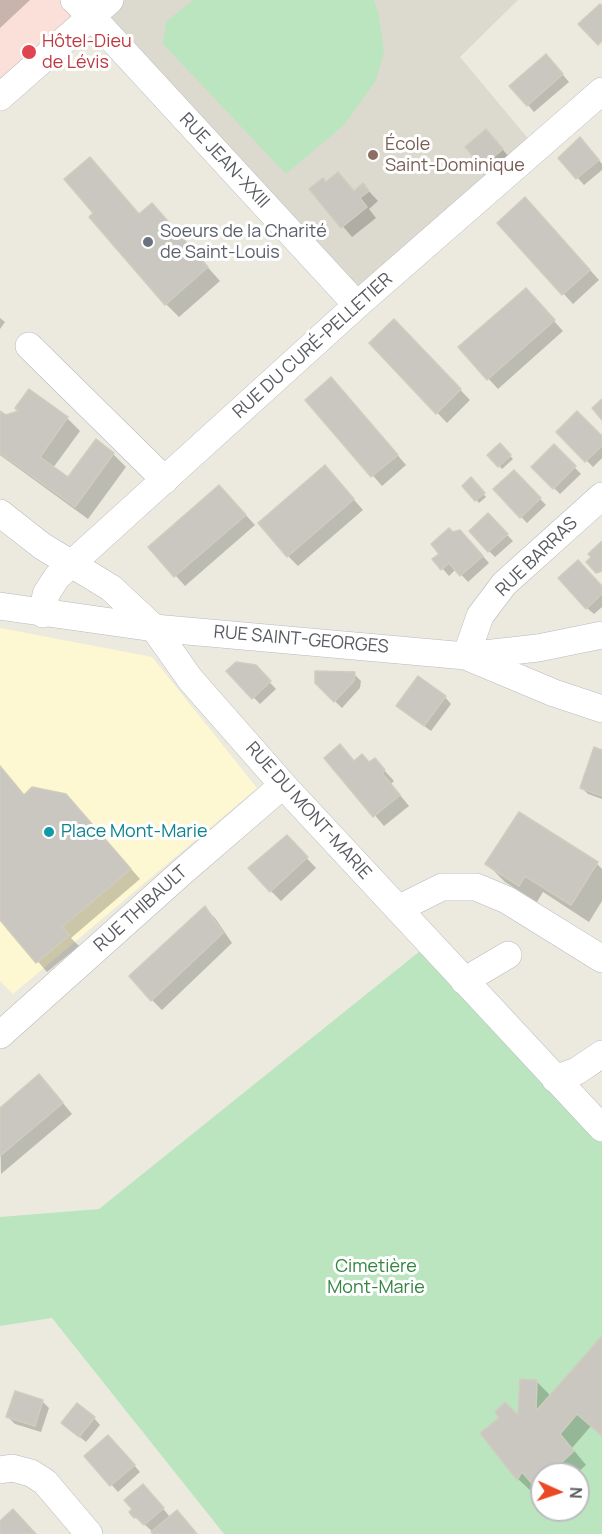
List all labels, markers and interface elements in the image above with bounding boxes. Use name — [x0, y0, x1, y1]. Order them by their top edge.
place label: Hôtel-Dieu de Lévis — [42, 31, 132, 74]
marker: Hôtel-Dieu de Lévis — [20, 43, 38, 61]
street label: RUE JEAN-XXIII — [174, 109, 274, 213]
place label: École Saint-Dominique — [385, 134, 525, 176]
marker: École Saint-Dominique — [366, 148, 380, 162]
place label: Soeurs de la Charité de Saint-Louis — [160, 221, 327, 264]
marker: Soeurs de la Charité de Saint-Louis — [141, 235, 155, 249]
street label: RUE DU CURÉ-PELLETIER — [229, 269, 397, 423]
street label: RUE BARRAS — [492, 513, 582, 601]
street label: RUE SAINT-GEORGES — [213, 622, 389, 658]
street label: RUE DU MONT-MARIE — [241, 738, 375, 884]
place label: Place Mont-Marie — [61, 821, 207, 843]
marker: Place Mont-Marie — [42, 825, 56, 839]
street label: RUE THIBAULT — [90, 862, 192, 956]
park label: Cimetière Mont-Marie — [327, 1256, 425, 1298]
north arrow — [530, 1462, 590, 1522]
text: N — [565, 1487, 587, 1499]

